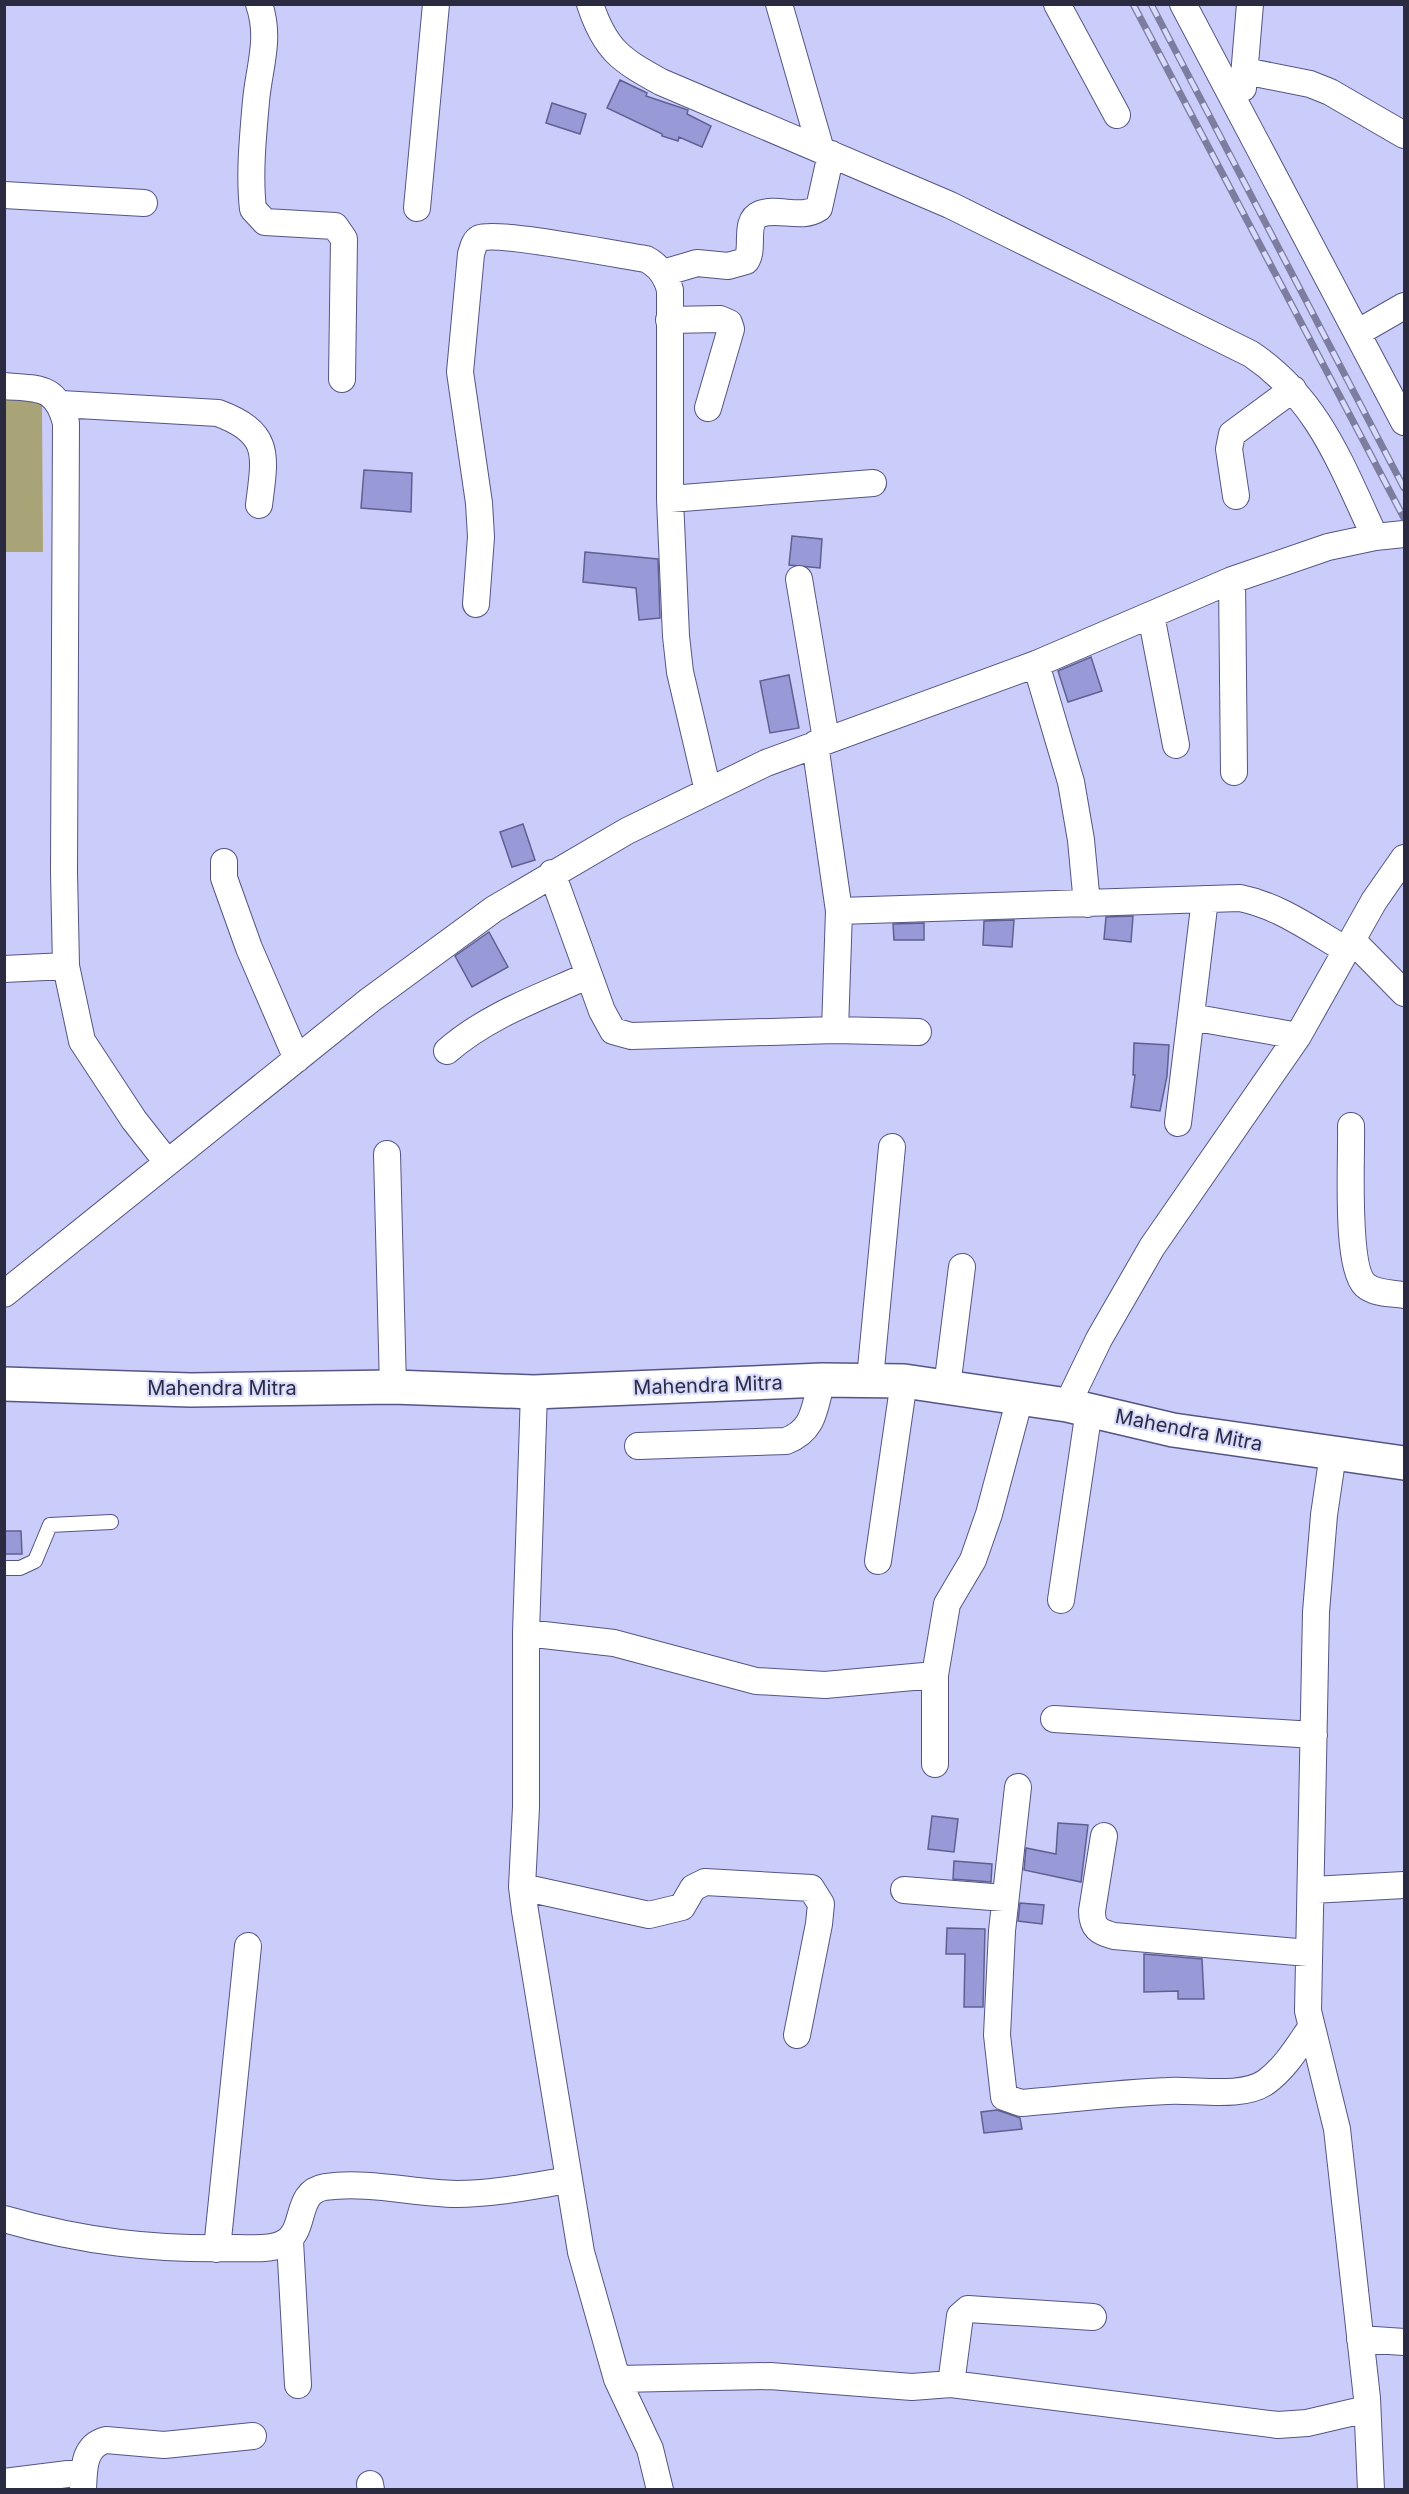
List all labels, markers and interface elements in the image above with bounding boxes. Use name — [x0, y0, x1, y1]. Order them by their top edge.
street label: Mahendra Mitra — [633, 1370, 783, 1400]
street label: Mahendra Mitra — [147, 1376, 297, 1400]
street label: Mahendra Mitra — [1113, 1404, 1265, 1456]

